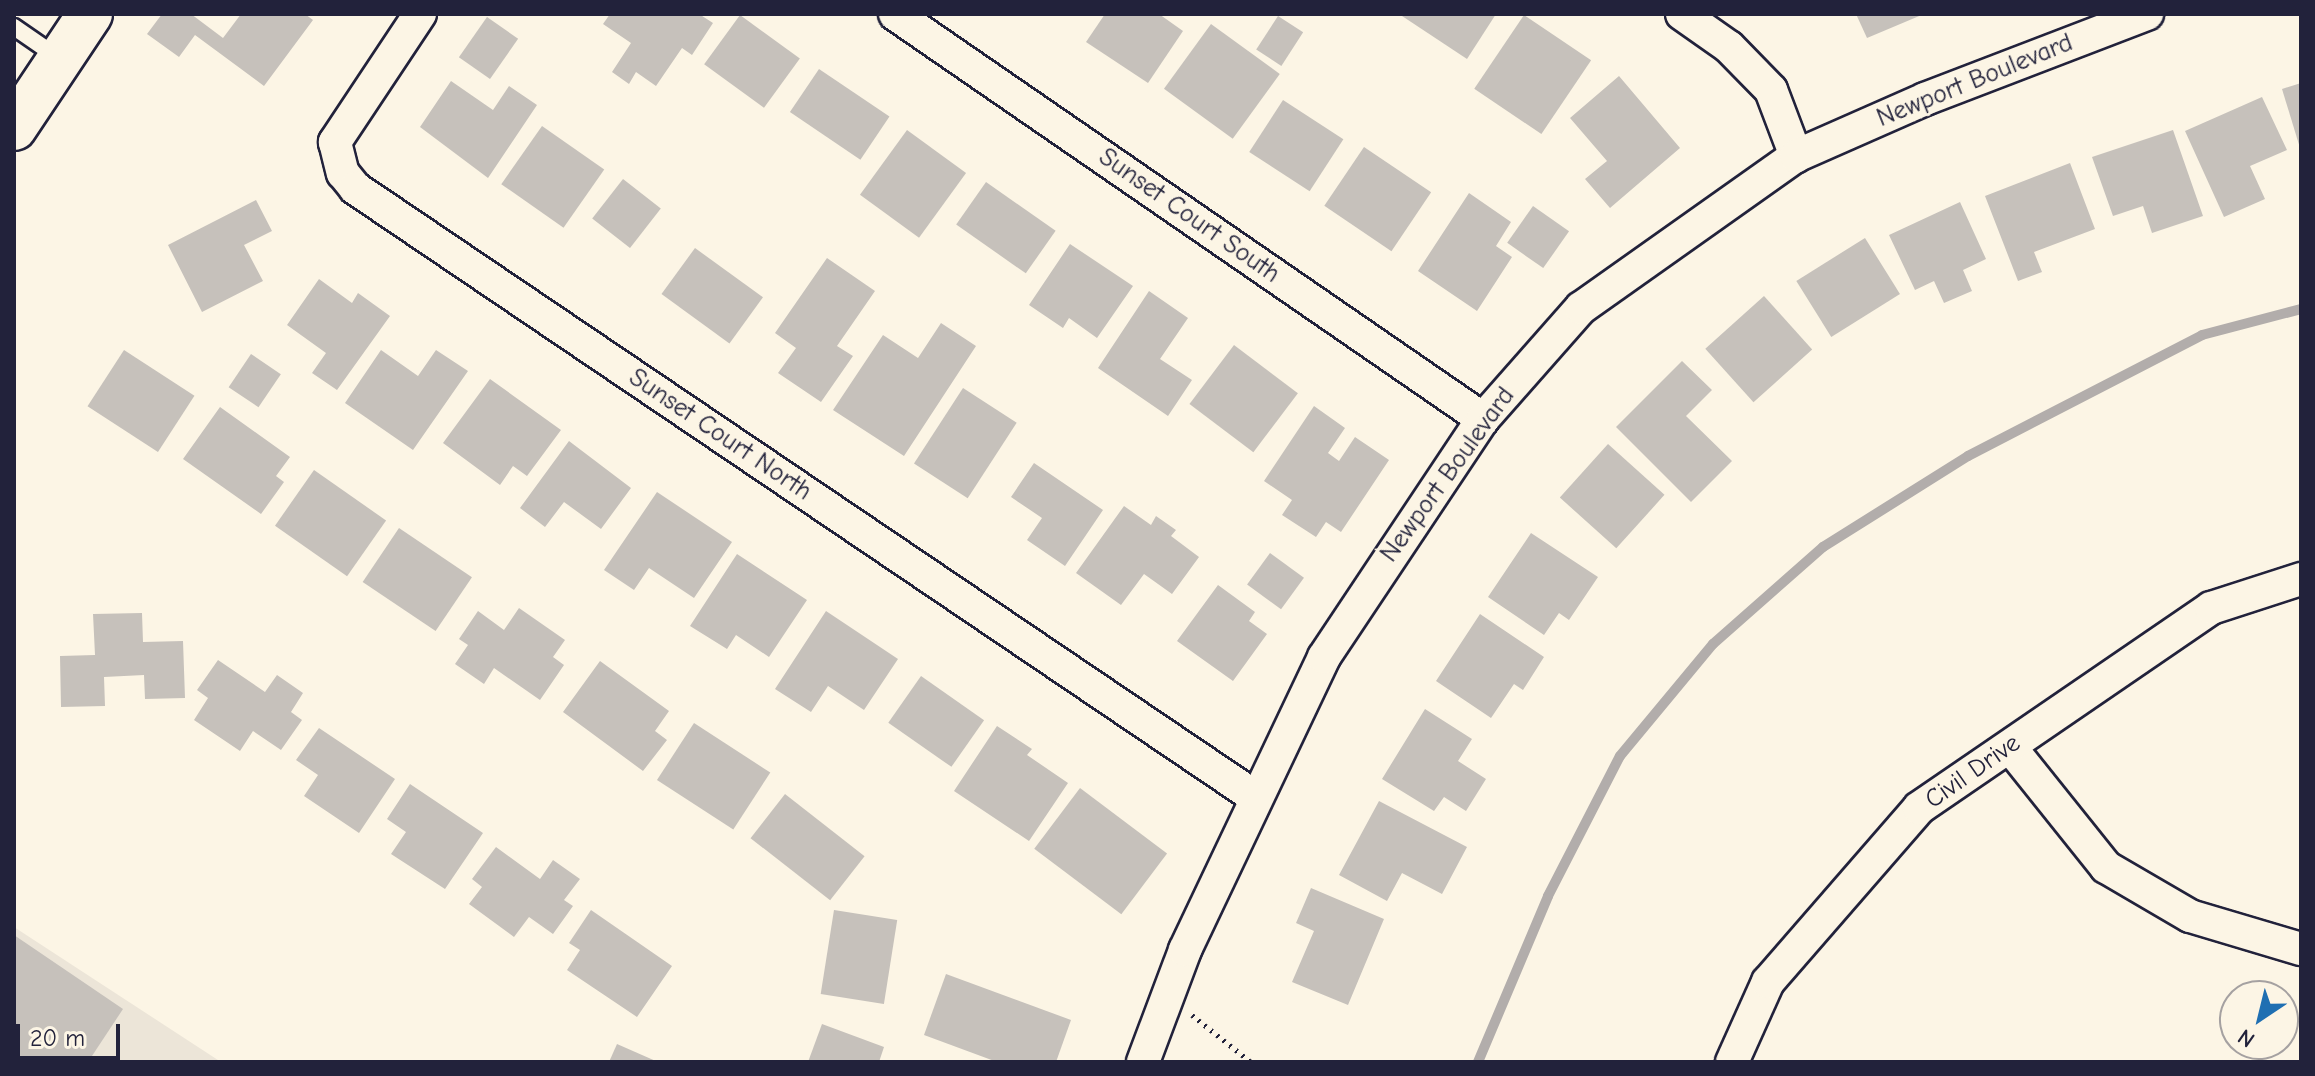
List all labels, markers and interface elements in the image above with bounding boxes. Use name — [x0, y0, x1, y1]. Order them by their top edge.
street label: Newport Boulevard — [1872, 27, 2078, 135]
street label: Sunset Court South — [1092, 142, 1286, 290]
street label: Sunset Court North — [623, 362, 817, 508]
street label: Newport Boulevard — [1374, 381, 1522, 569]
street label: Civil Drive — [1919, 728, 2027, 816]
north arrow — [2219, 980, 2299, 1060]
scale bar — [20, 1008, 124, 1058]
text: N — [2233, 1023, 2260, 1053]
text: 20 m — [30, 1024, 85, 1052]

